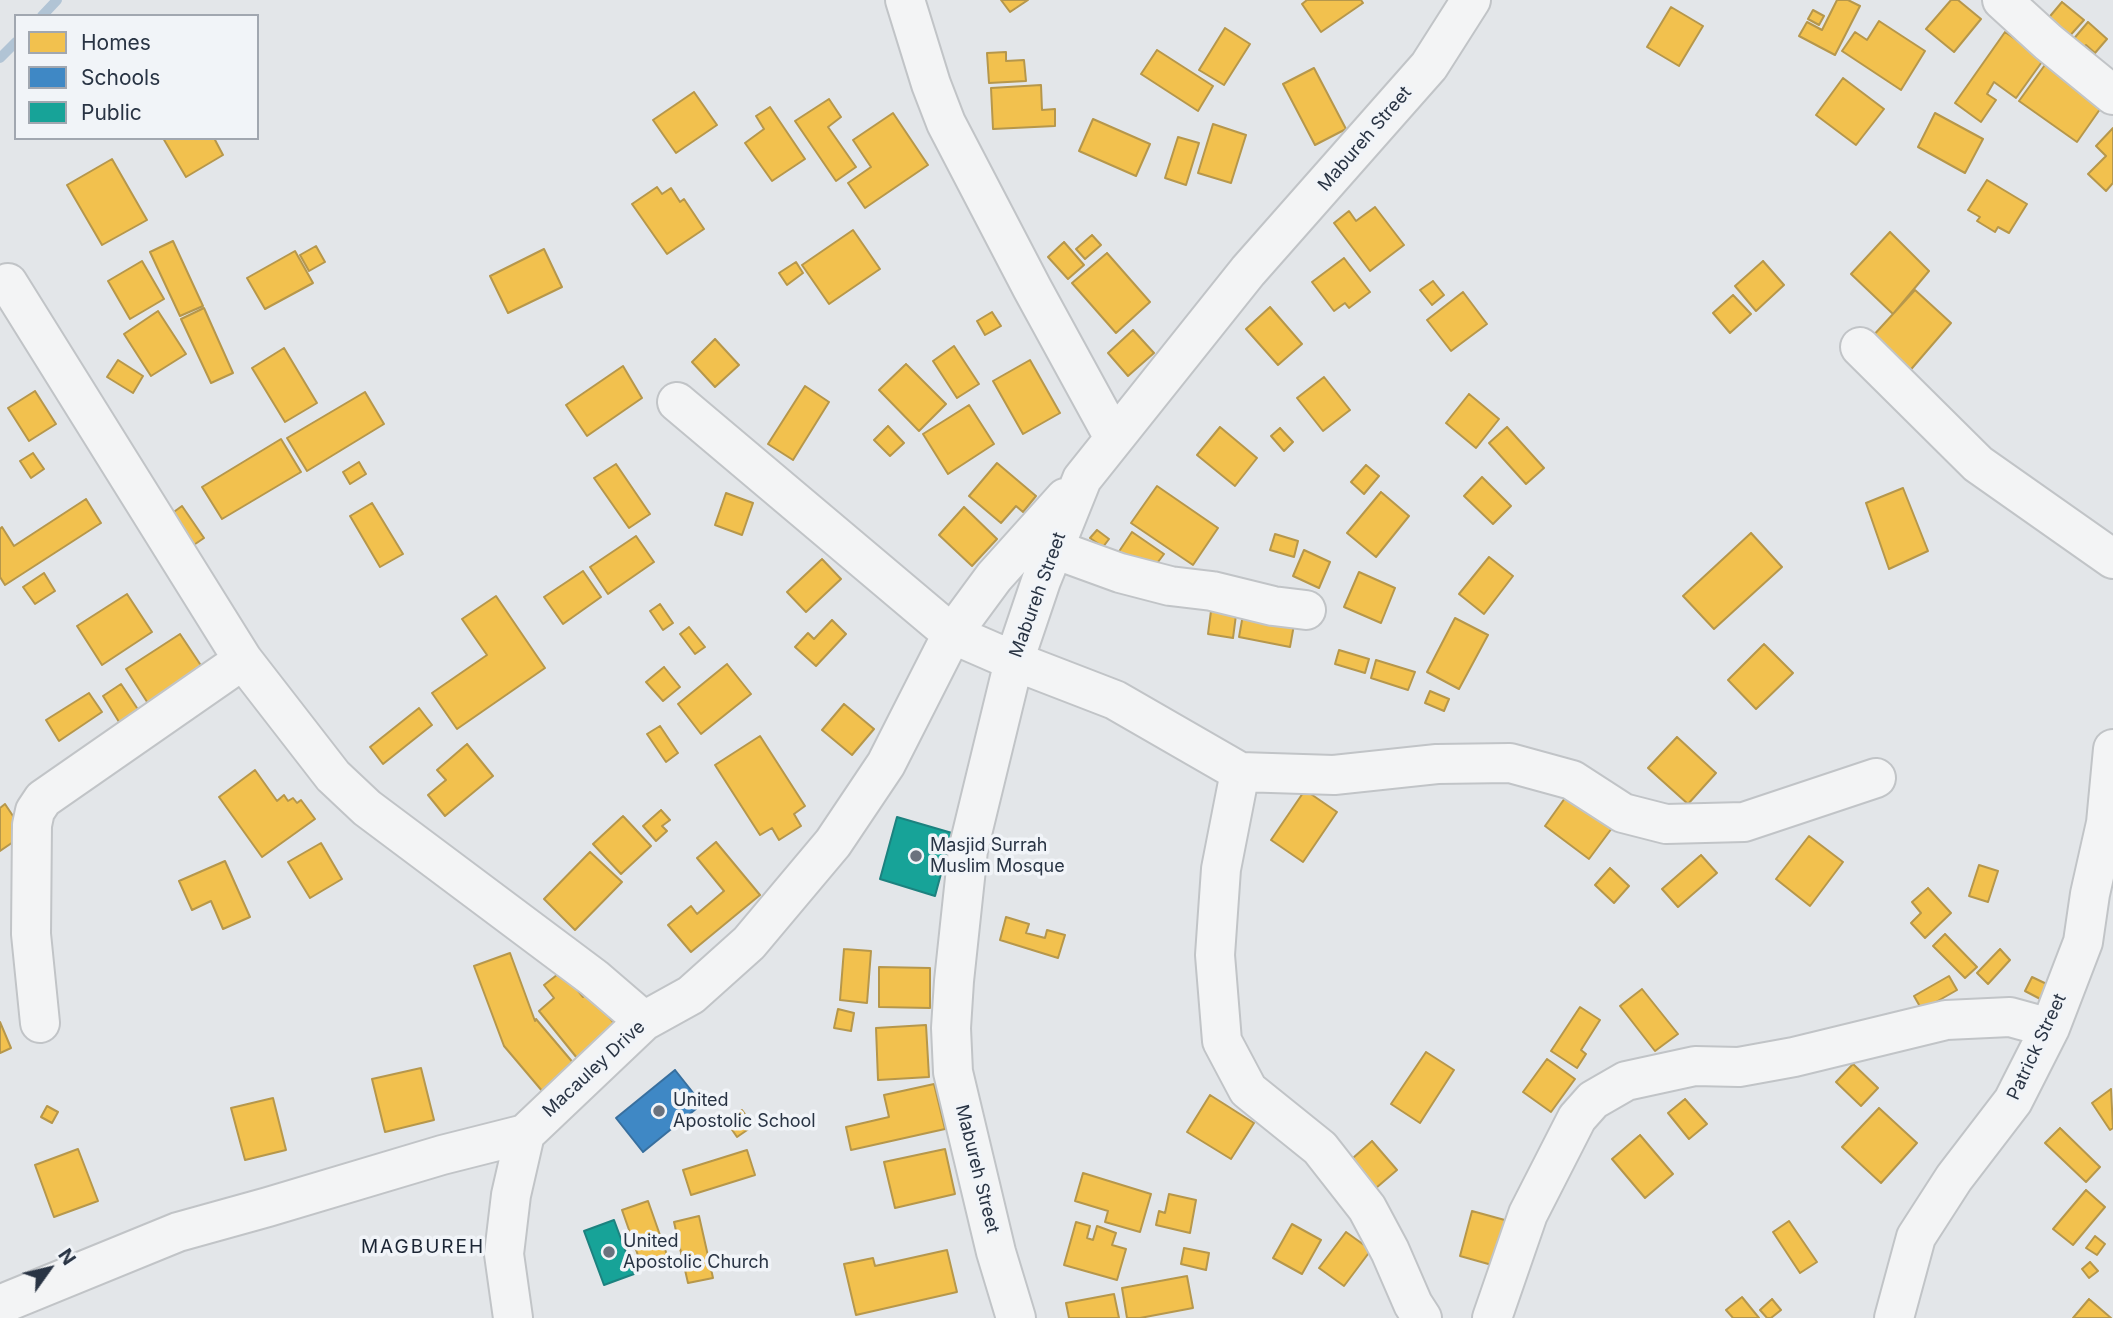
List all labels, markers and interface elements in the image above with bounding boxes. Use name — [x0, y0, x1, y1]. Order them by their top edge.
legend — [14, 14, 259, 140]
text: Homes — [81, 30, 151, 55]
text: Schools — [81, 65, 160, 90]
street label: Mabureh Street — [1314, 82, 1416, 196]
text: Public — [81, 100, 142, 125]
street label: Mabureh Street — [1005, 530, 1071, 660]
place label: Masjid Surrah Muslim Mosque — [930, 835, 1065, 878]
marker: Masjid Surrah Muslim Mosque — [908, 848, 924, 864]
street label: Patrick Street — [2003, 990, 2071, 1104]
street label: Macauley Drive — [538, 1016, 650, 1122]
place label: United Apostolic School — [673, 1090, 816, 1132]
marker: United Apostolic School — [651, 1103, 667, 1119]
street label: Mabureh Street — [951, 1103, 1003, 1235]
place label: United Apostolic Church — [623, 1231, 769, 1274]
north arrow — [14, 1234, 84, 1304]
district label: MAGBUREH — [362, 1236, 484, 1258]
marker: United Apostolic Church — [601, 1244, 617, 1260]
text: N — [53, 1245, 80, 1269]

